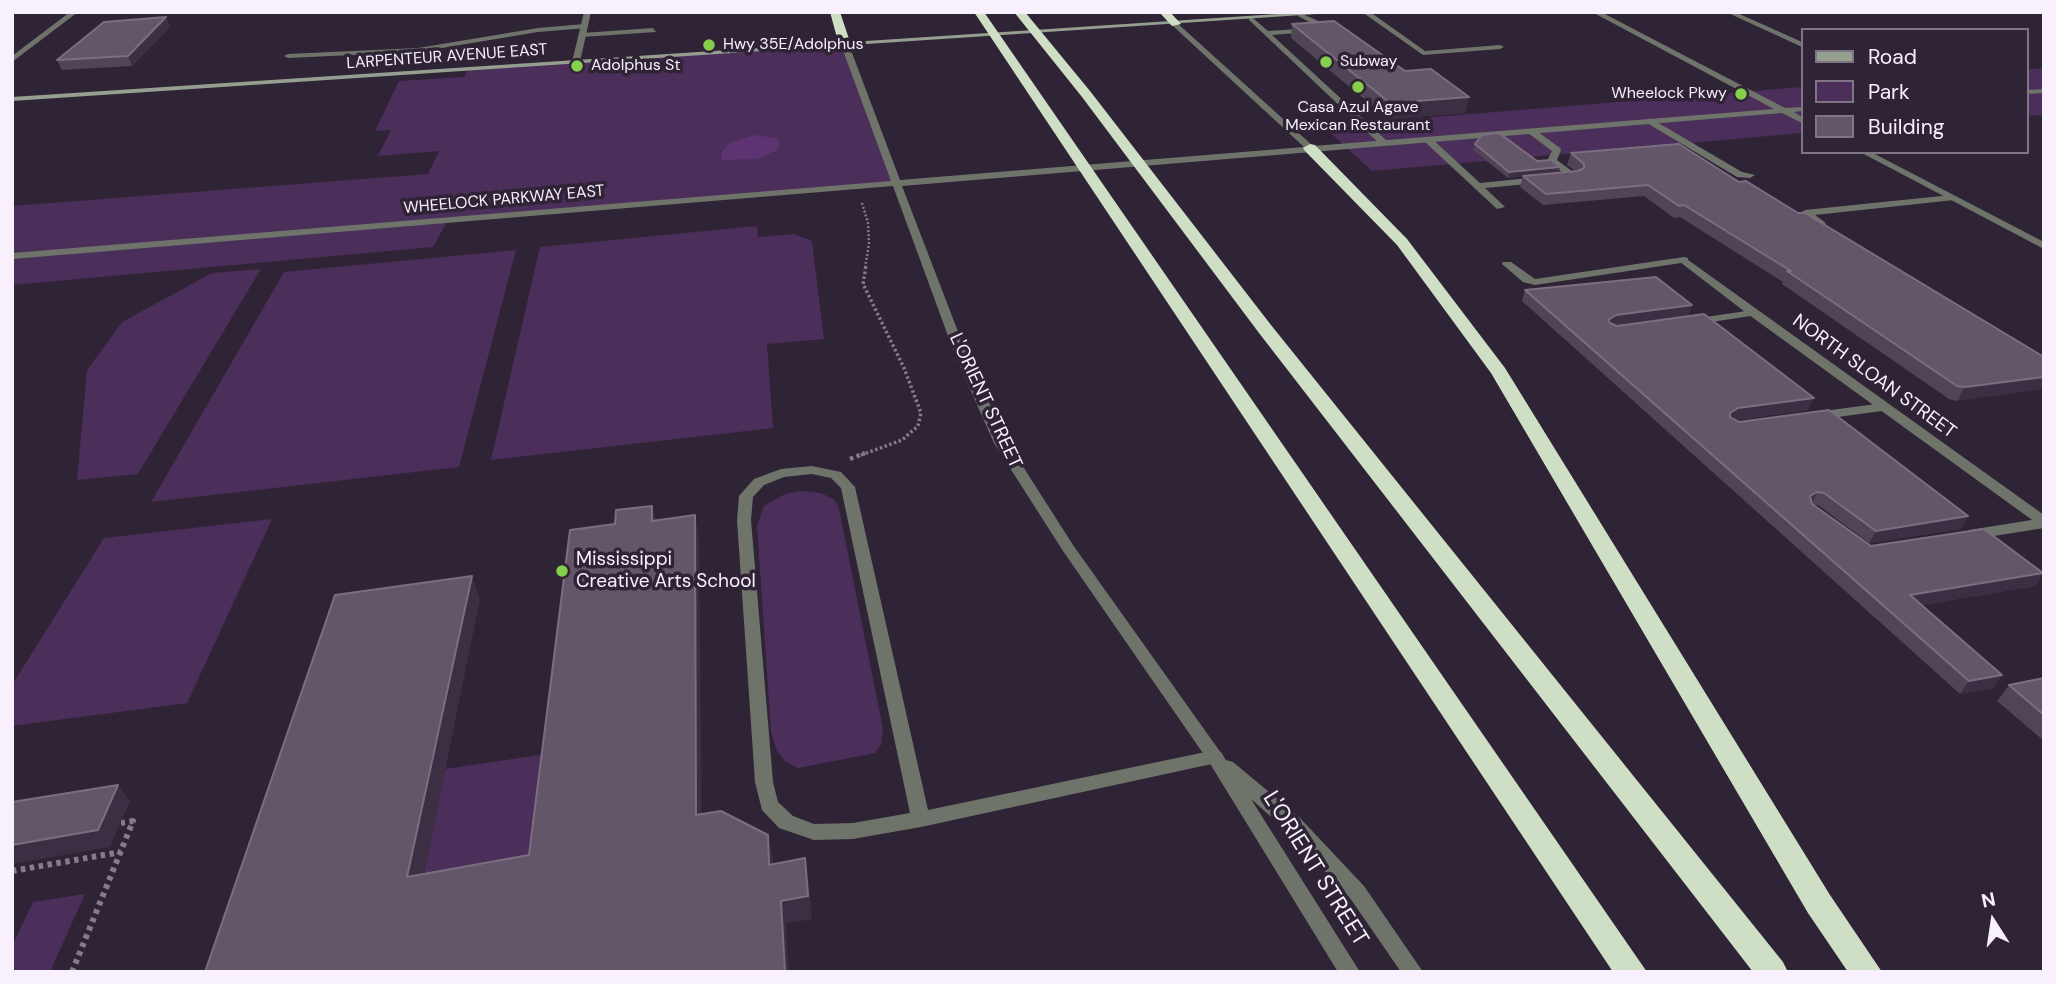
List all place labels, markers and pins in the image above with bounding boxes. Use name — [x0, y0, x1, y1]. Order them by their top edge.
place label: Hwy 35E/Adolphus — [723, 35, 863, 55]
marker: Hwy 35E/Adolphus — [701, 37, 717, 53]
place label: Subway — [1340, 52, 1397, 72]
marker: Subway — [1318, 54, 1334, 70]
place label: Adolphus St — [591, 56, 681, 76]
marker: Adolphus St — [569, 58, 585, 74]
marker: Casa Azul Agave Mexican Restaurant — [1350, 79, 1366, 95]
place label: Wheelock Pkwy — [1611, 84, 1727, 104]
marker: Wheelock Pkwy — [1733, 86, 1749, 102]
place label: Casa Azul Agave Mexican Restaurant — [1285, 98, 1431, 136]
place label: Mississippi Creative Arts School — [576, 549, 756, 593]
marker: Mississippi Creative Arts School — [554, 563, 570, 579]

